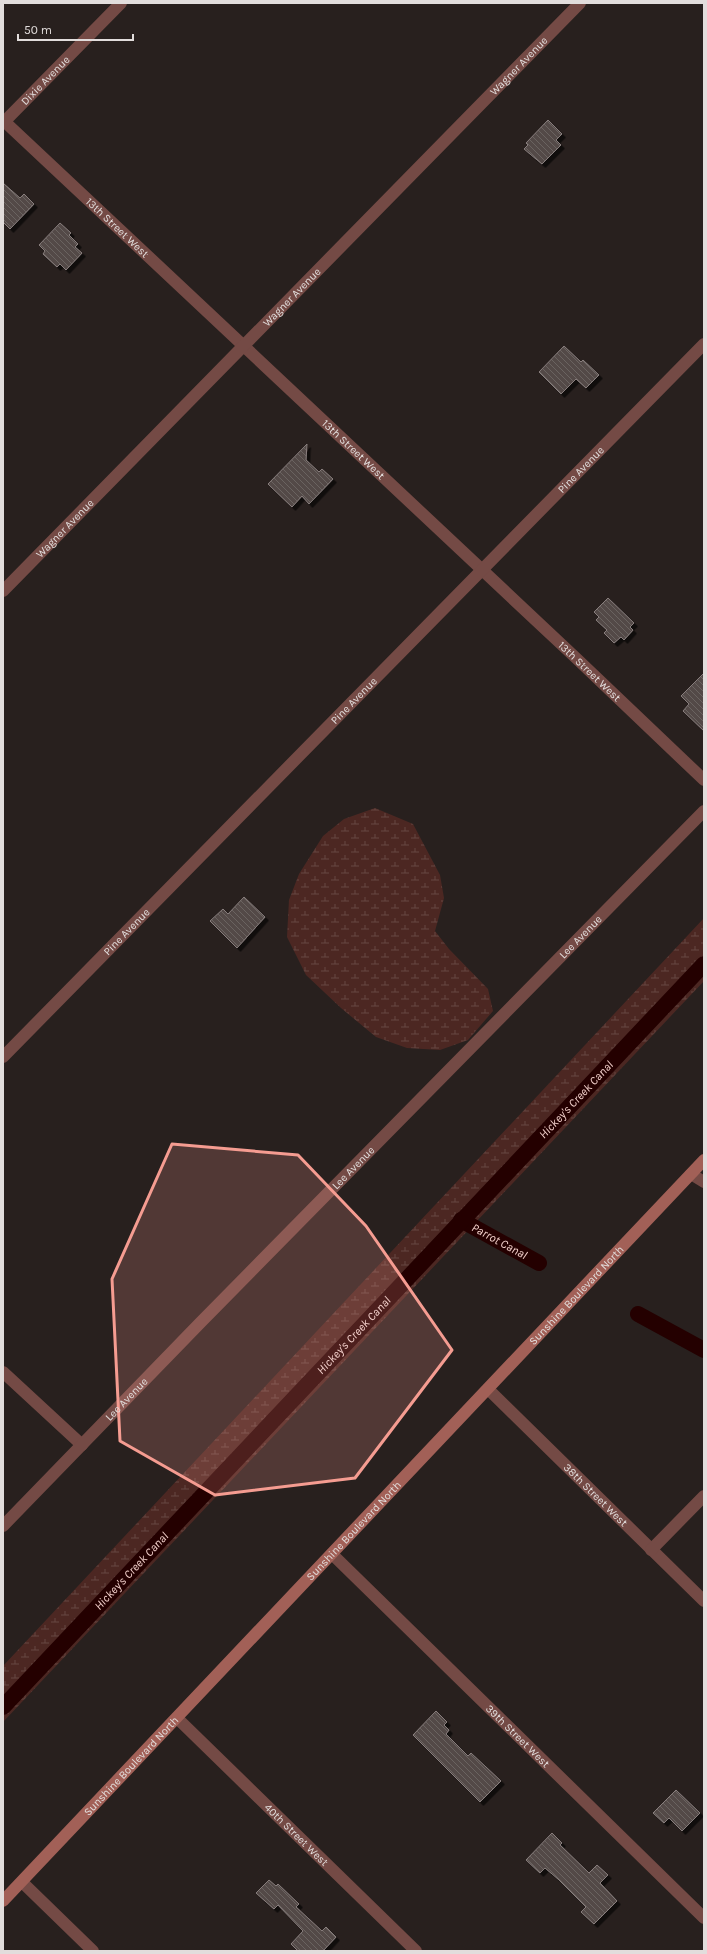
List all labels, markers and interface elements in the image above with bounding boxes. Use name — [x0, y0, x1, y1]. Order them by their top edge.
scale bar — [18, 16, 133, 42]
text: 50 m — [24, 23, 52, 37]
street label: Wagner Avenue — [487, 33, 550, 98]
street label: Dixie Avenue — [18, 53, 72, 108]
street label: 13th Street West — [83, 195, 152, 260]
street label: Wagner Avenue — [260, 265, 323, 329]
street label: 13th Street West — [320, 417, 388, 482]
street label: Pine Avenue — [555, 443, 607, 496]
street label: Wagner Avenue — [33, 496, 96, 560]
street label: 13th Street West — [556, 638, 624, 704]
street label: Pine Avenue — [328, 674, 380, 727]
street label: Pine Avenue — [101, 905, 152, 958]
street label: Lee Avenue — [556, 912, 605, 961]
water label: Hickey's Creek Canal — [536, 1058, 616, 1141]
street label: Lee Avenue — [329, 1143, 377, 1192]
water label: Parrot Canal — [469, 1220, 530, 1262]
street label: Sunshine Boulevard North — [526, 1243, 626, 1348]
water label: Hickey's Creek Canal — [314, 1294, 394, 1377]
street label: Lee Avenue — [102, 1374, 150, 1423]
street label: 38th Street West — [561, 1461, 631, 1529]
street label: Sunshine Boulevard North — [303, 1478, 404, 1583]
water label: Hickey's Creek Canal — [91, 1529, 171, 1613]
street label: 39th Street West — [483, 1702, 552, 1770]
street label: Sunshine Boulevard North — [81, 1713, 181, 1818]
street label: 40th Street West — [262, 1801, 331, 1869]

